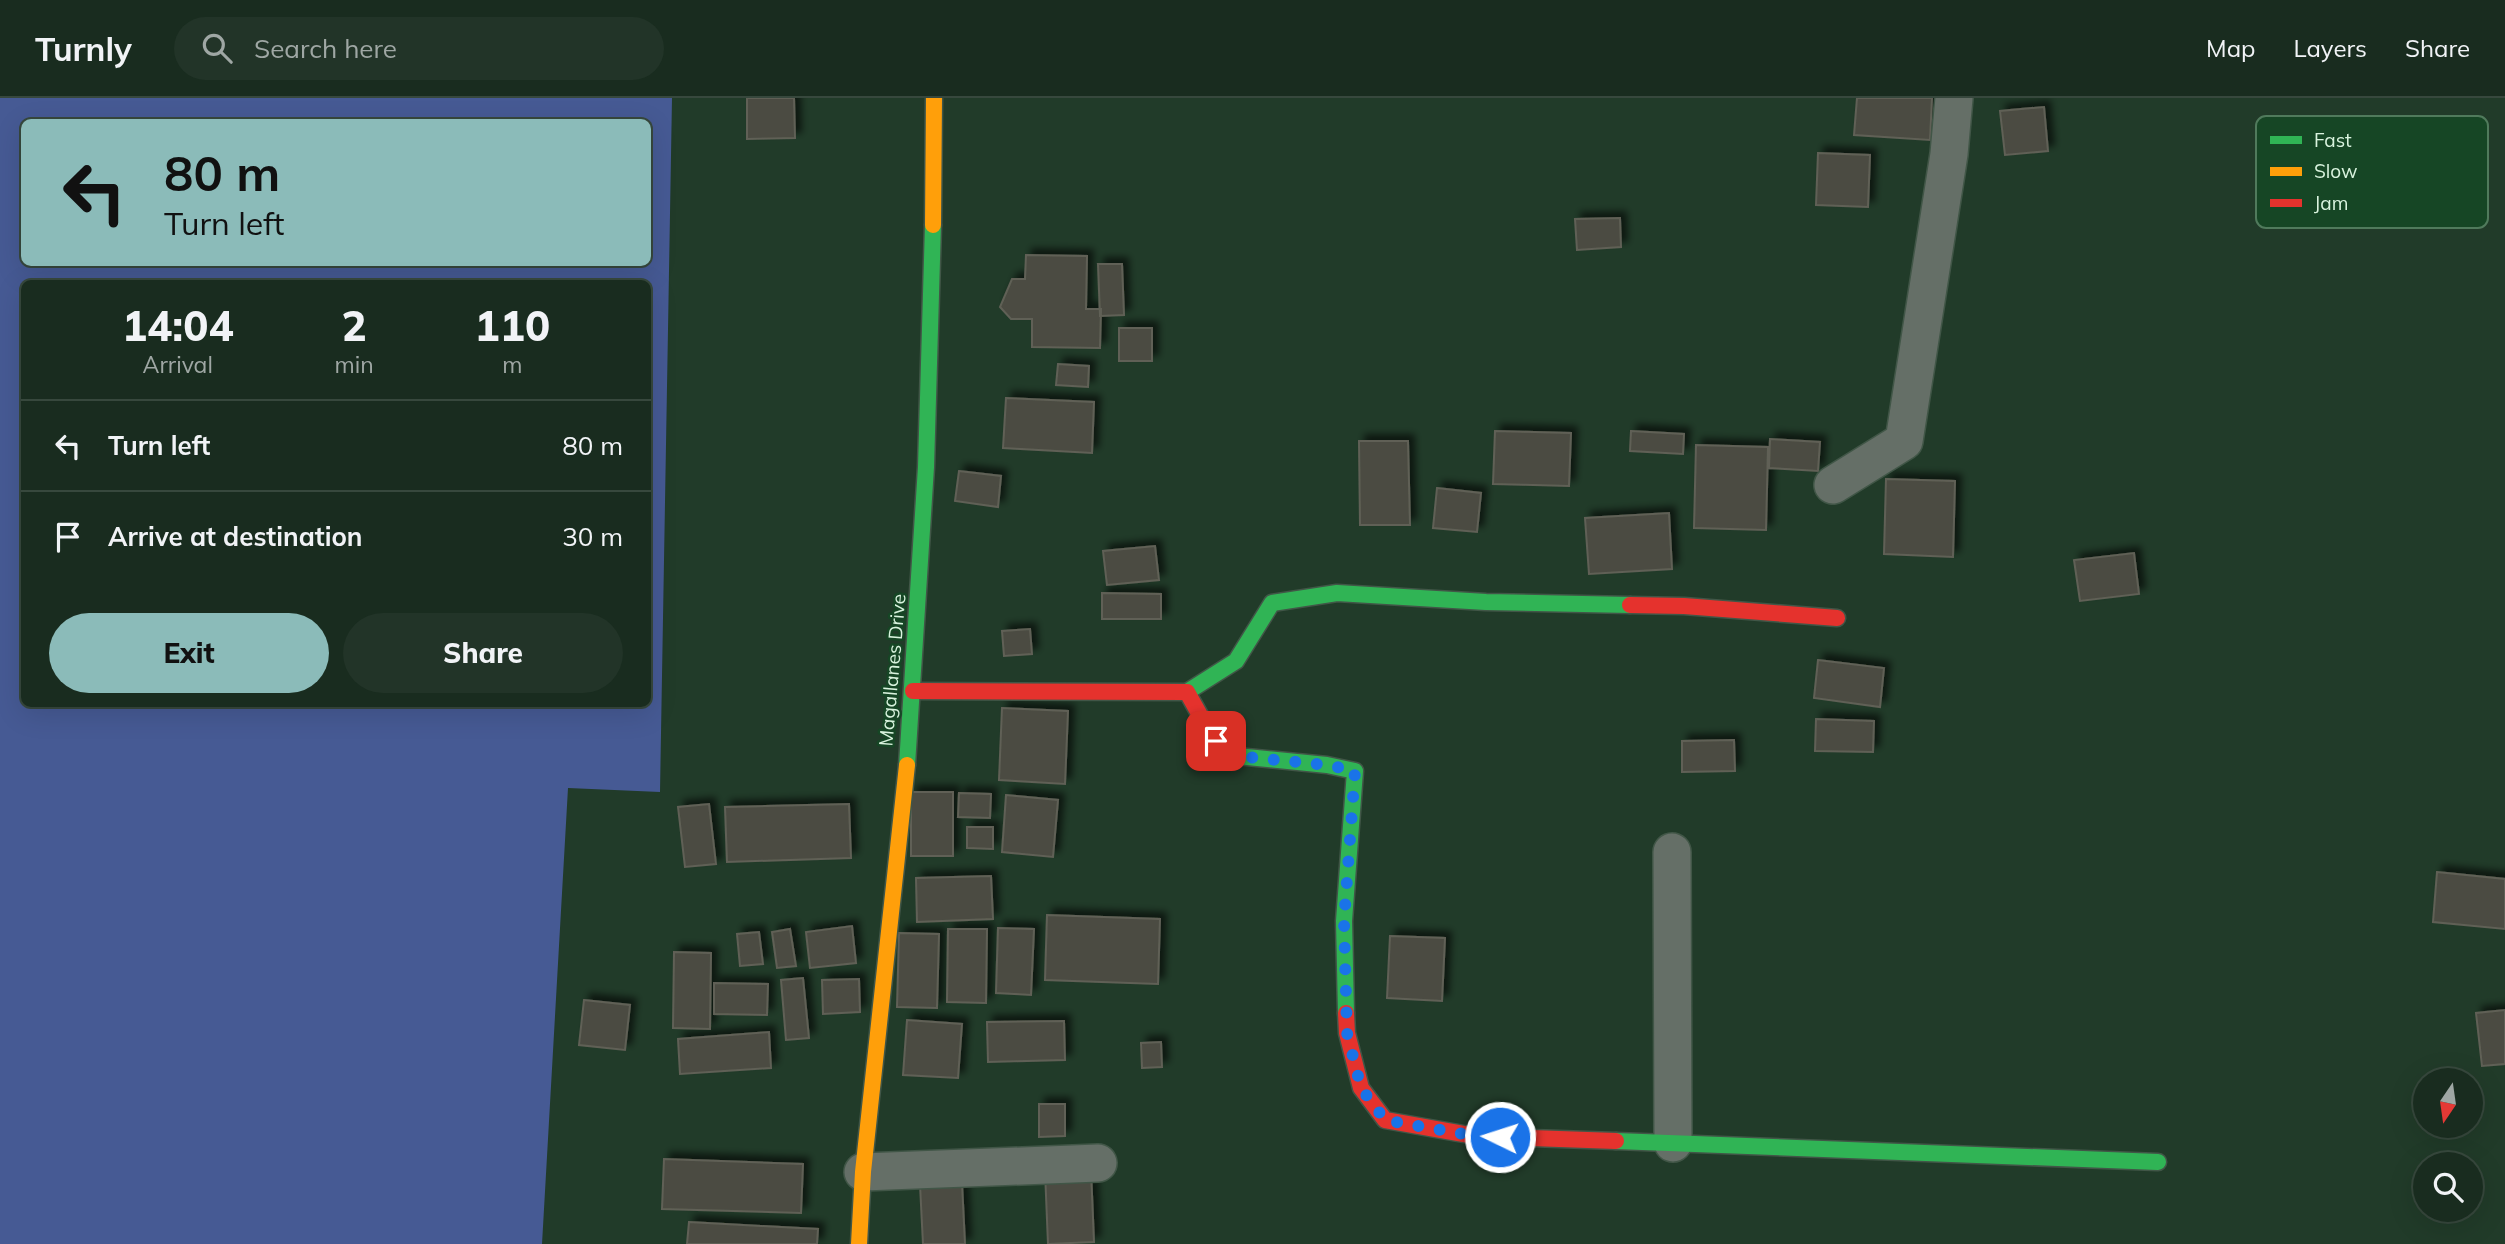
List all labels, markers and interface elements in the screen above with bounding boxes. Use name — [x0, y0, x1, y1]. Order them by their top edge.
search box — [174, 17, 664, 80]
text: Turnly — [35, 28, 132, 69]
icon: search — [198, 29, 236, 67]
text: Search here — [254, 32, 397, 65]
text: Map — [2206, 33, 2255, 63]
text: Layers — [2293, 33, 2367, 63]
text: Share — [2405, 33, 2470, 63]
legend — [2256, 116, 2488, 228]
text: Fast — [2314, 128, 2352, 152]
text: 80 m — [164, 142, 280, 203]
icon: left — [49, 147, 140, 238]
text: Slow — [2314, 159, 2358, 183]
text: Jam — [2314, 191, 2348, 215]
text: Turn left — [164, 203, 284, 243]
text: 14:04 — [122, 299, 234, 352]
text: 2 — [341, 299, 367, 352]
text: 110 — [475, 299, 550, 352]
text: Arrival — [143, 350, 213, 379]
text: min — [334, 350, 374, 379]
text: m — [502, 350, 522, 379]
icon: left — [49, 427, 87, 465]
text: Turn left — [108, 429, 210, 462]
text: 80 m — [562, 429, 623, 462]
icon: arrive — [49, 518, 87, 556]
text: Arrive at destination — [108, 520, 363, 553]
text: 30 m — [562, 520, 623, 553]
street label: Magallanes Drive — [873, 593, 911, 747]
button: Exit — [49, 613, 329, 693]
button: Share — [343, 613, 623, 693]
pin — [1186, 711, 1246, 771]
icon: arrive — [1197, 722, 1235, 760]
north arrow — [2413, 1068, 2483, 1138]
map controls — [2413, 1068, 2483, 1222]
position arrow — [1463, 1100, 1537, 1174]
button: search — [2413, 1152, 2483, 1222]

